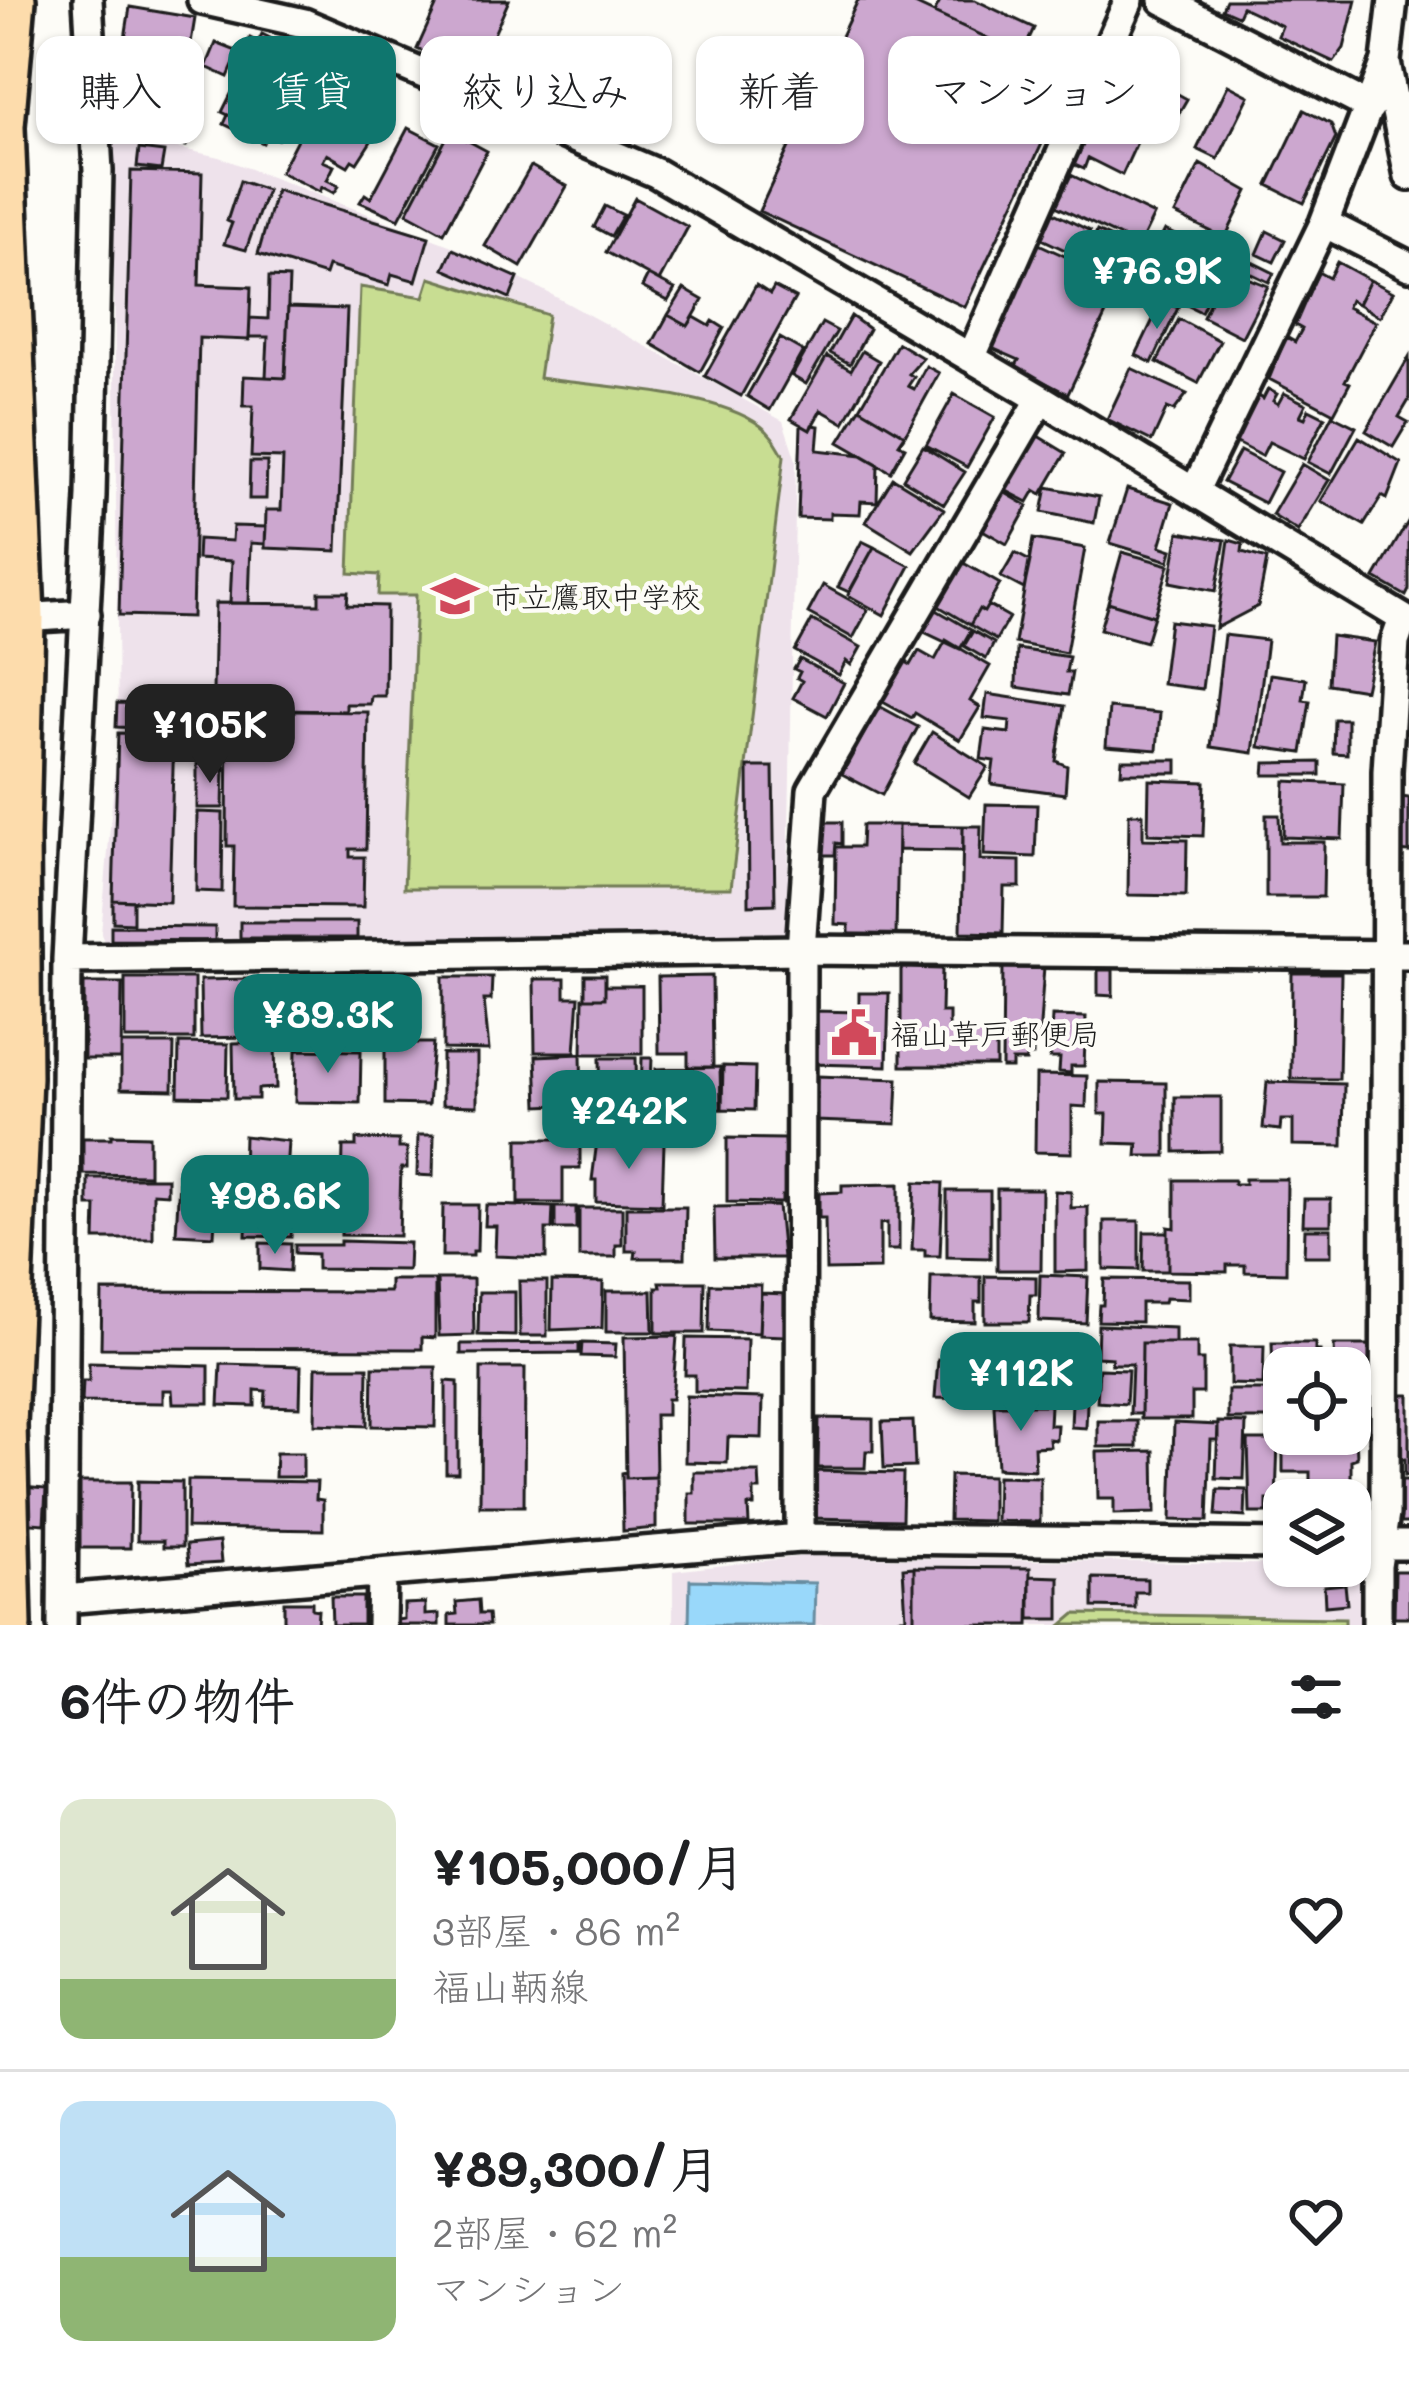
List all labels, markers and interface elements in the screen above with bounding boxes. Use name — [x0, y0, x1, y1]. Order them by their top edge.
chip: 購入 — [36, 36, 204, 144]
chip: 賃貸 — [228, 36, 396, 144]
chip: 絞り込み — [420, 36, 672, 144]
chip: 新着 — [696, 36, 864, 144]
chip: マンション — [888, 36, 1180, 144]
pin: ¥76.9K — [1059, 230, 1255, 332]
text: ¥76.9K — [1091, 243, 1223, 294]
school or university icon: 市立鷹取中学校 — [430, 571, 480, 621]
place label: 市立鷹取中学校 — [491, 576, 701, 616]
pin: ¥105K — [126, 684, 294, 786]
text: ¥105K — [152, 697, 268, 748]
pin: ¥89.3K — [230, 974, 426, 1076]
text: ¥89.3K — [261, 987, 395, 1038]
public building icon: 福山草戸郵便局 — [829, 1008, 879, 1058]
place label: 福山草戸郵便局 — [890, 1013, 1100, 1053]
pin: ¥242K — [545, 1070, 713, 1172]
text: ¥242K — [569, 1083, 689, 1134]
pin: ¥98.6K — [177, 1155, 373, 1257]
text: ¥98.6K — [208, 1168, 342, 1219]
pin: ¥112K — [937, 1332, 1105, 1434]
text: ¥112K — [967, 1345, 1075, 1396]
map controls — [1263, 1347, 1371, 1587]
button: locate — [1263, 1347, 1371, 1455]
button: layers — [1263, 1479, 1371, 1587]
icon: filters — [1283, 1664, 1349, 1730]
text: 6件の物件 — [60, 1665, 295, 1732]
text: ¥105,000/月 — [432, 1831, 745, 1898]
icon: home — [156, 1847, 300, 1991]
icon: heart — [1283, 1886, 1349, 1952]
text: 3部屋 · 86 m² — [432, 1904, 680, 1955]
text: 福山鞆線 — [432, 1960, 588, 2011]
text: ¥89,300/月 — [432, 2133, 720, 2200]
icon: home — [156, 2149, 300, 2293]
icon: heart — [1283, 2188, 1349, 2254]
text: 2部屋 · 62 m² — [432, 2206, 677, 2257]
text: マンション — [432, 2262, 625, 2313]

